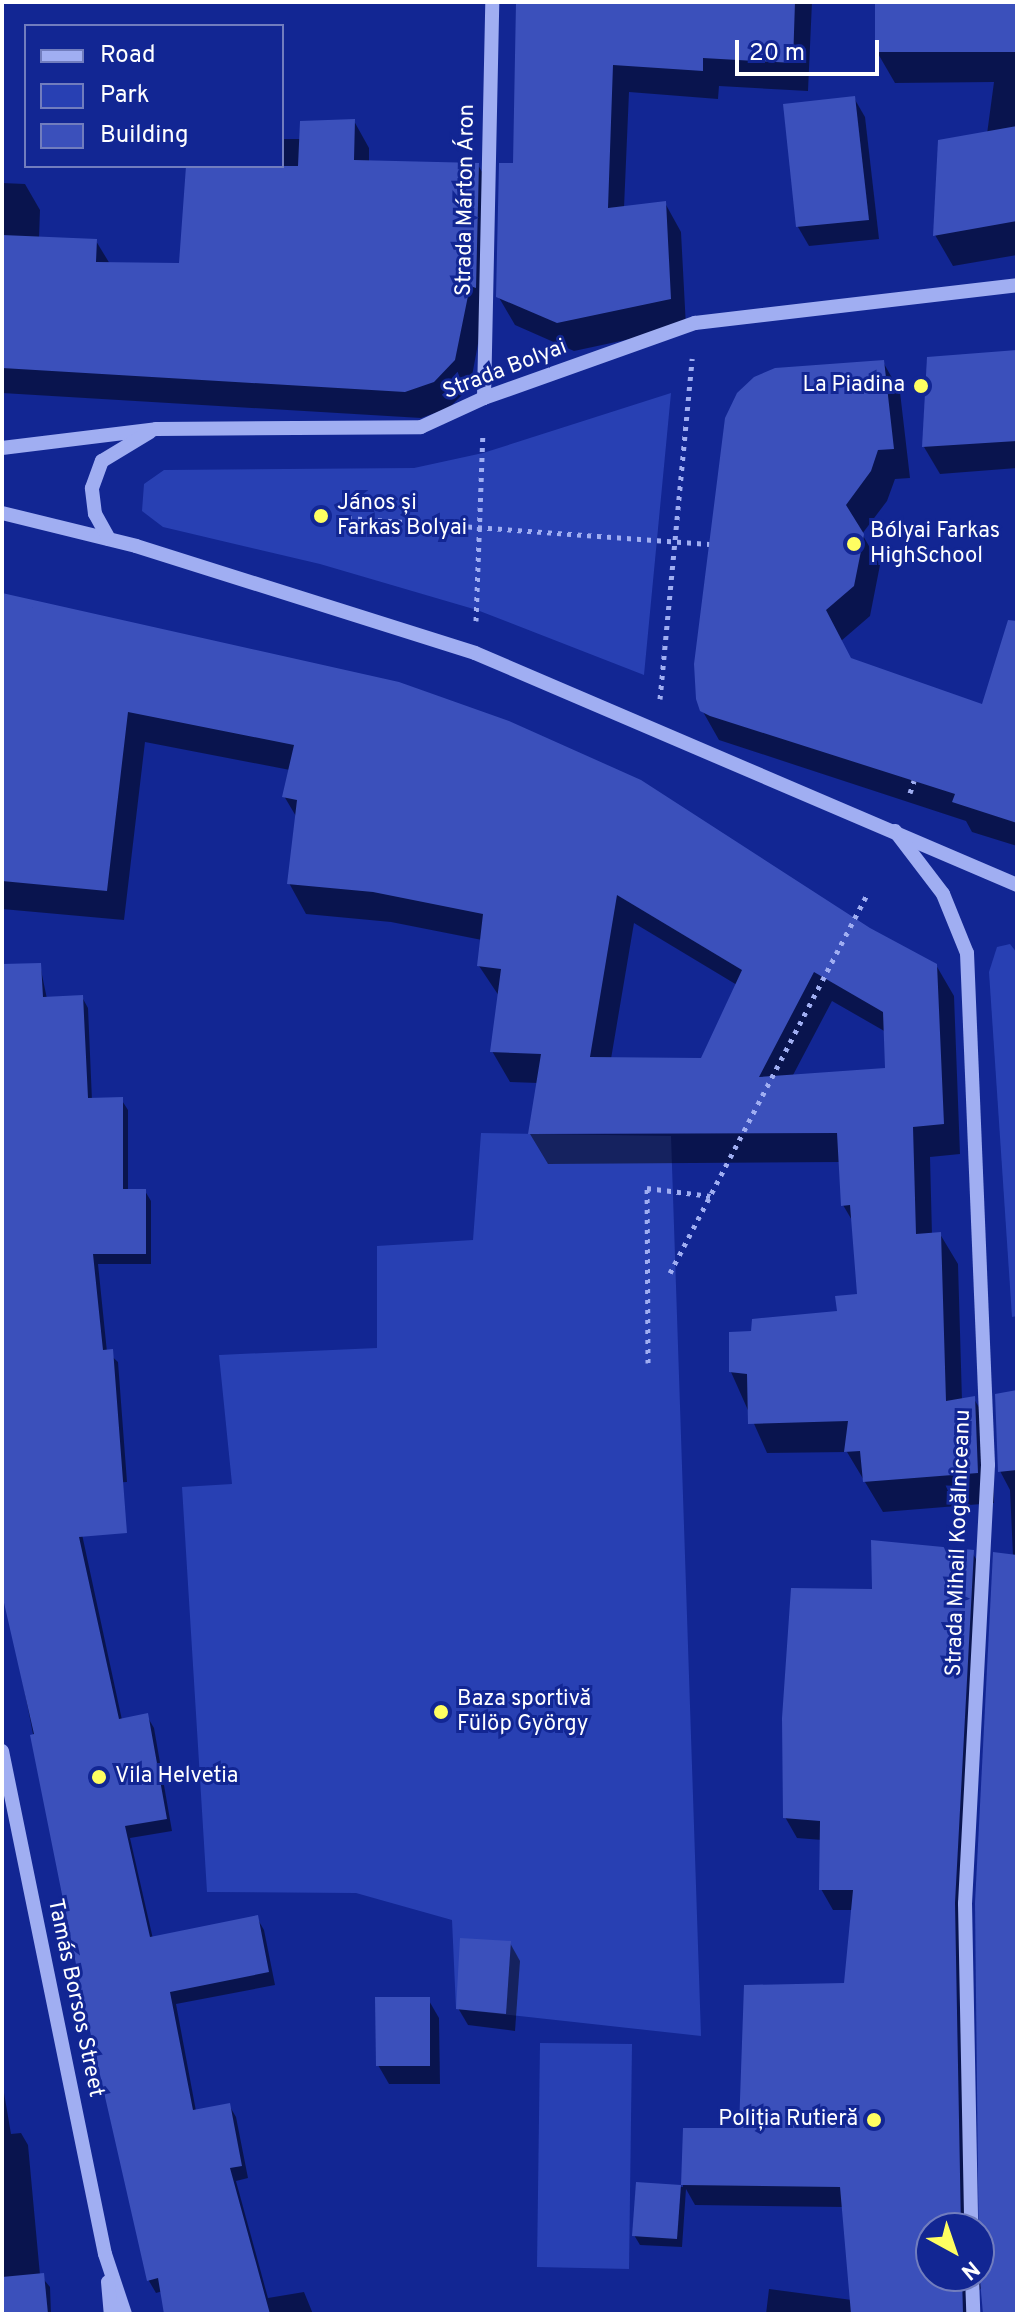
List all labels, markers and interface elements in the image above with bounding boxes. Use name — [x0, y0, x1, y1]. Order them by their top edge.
legend — [24, 24, 284, 168]
scale bar — [739, 24, 883, 74]
text: 20 m — [749, 39, 805, 69]
text: Road — [100, 41, 156, 71]
text: Park — [100, 81, 150, 111]
street label: Strada Márton Áron — [451, 103, 481, 297]
text: Building — [100, 121, 189, 151]
street label: Strada Bolyai — [439, 334, 571, 406]
place label: La Piadina — [803, 373, 905, 399]
marker: La Piadina — [912, 377, 930, 395]
place label: János și Farkas Bolyai — [337, 490, 467, 542]
marker: János și Farkas Bolyai — [312, 507, 330, 525]
place label: Bólyai Farkas HighSchool — [870, 518, 1000, 570]
marker: Bólyai Farkas HighSchool — [845, 535, 863, 553]
street label: Strada Mihail Kogălniceanu — [941, 1409, 977, 1677]
place label: Baza sportivă Fülöp György — [457, 1686, 591, 1738]
marker: Baza sportivă Fülöp György — [432, 1703, 450, 1721]
place label: Vila Helvetia — [115, 1764, 238, 1790]
marker: Vila Helvetia — [90, 1768, 108, 1786]
street label: Tamás Borsos Street — [41, 1896, 109, 2100]
place label: Poliția Rutieră — [718, 2107, 858, 2133]
marker: Poliția Rutieră — [865, 2111, 883, 2129]
north arrow — [915, 2212, 995, 2292]
text: N — [955, 2254, 984, 2285]

